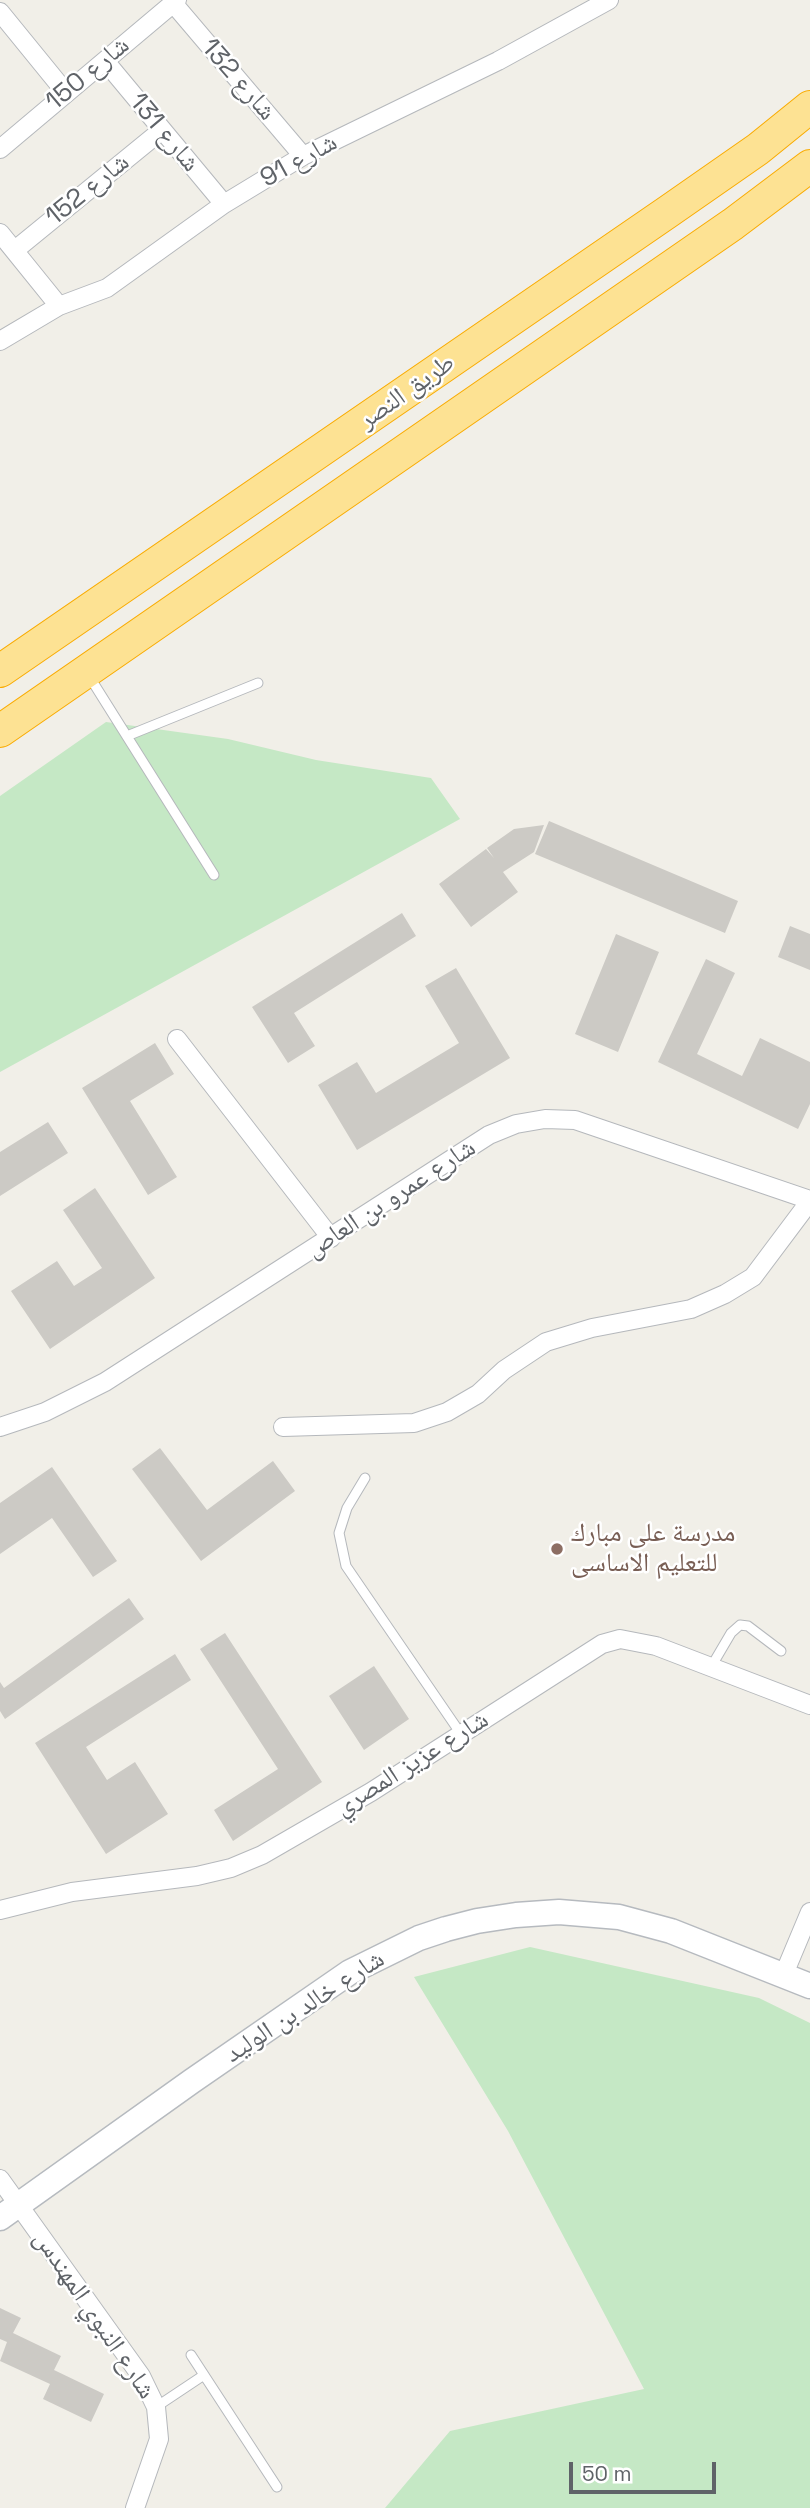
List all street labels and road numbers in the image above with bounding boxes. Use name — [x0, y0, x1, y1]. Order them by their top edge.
street label: شارع 150 — [40, 30, 136, 118]
street label: شارع 132 — [194, 33, 282, 127]
street label: شارع 131 — [122, 87, 206, 179]
street label: شارع 91 — [255, 127, 343, 195]
street label: شارع 152 — [40, 147, 136, 233]
street label: طريق النصر — [353, 348, 461, 436]
street label: شارع عمرو بن العاص — [300, 1133, 482, 1265]
street label: شارع عزيز المصري — [329, 1704, 495, 1824]
street label: شارع خالد بن الوليد — [219, 1944, 391, 2070]
street label: شارع النبوي المهندس — [26, 2225, 162, 2405]

